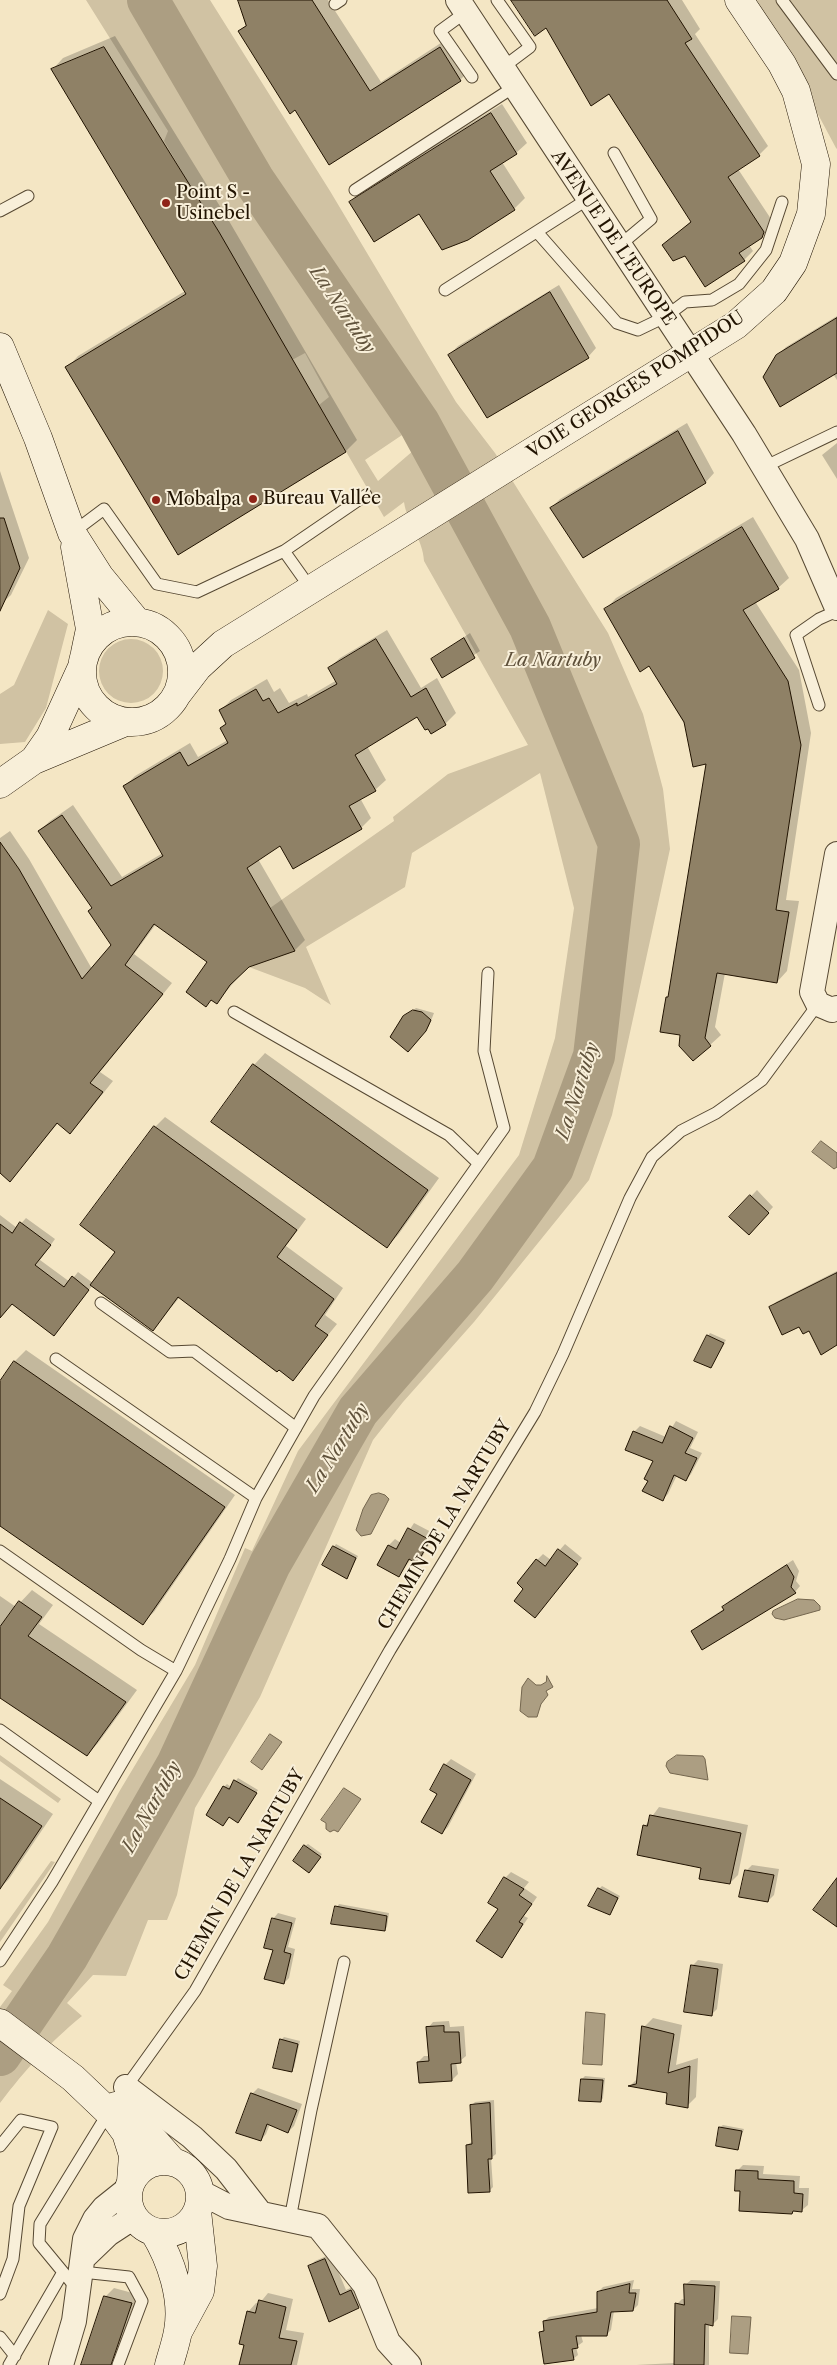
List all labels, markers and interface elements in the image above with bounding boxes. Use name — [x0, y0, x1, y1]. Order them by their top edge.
street label: AVENUE DE L'EUROPE — [546, 146, 680, 330]
place label: Point S - Usinebel — [176, 182, 250, 224]
marker: Point S - Usinebel — [160, 197, 172, 209]
water label: La Nartuby — [304, 262, 380, 358]
street label: VOIE GEORGES POMPIDOU — [523, 306, 749, 464]
place label: Bureau Vallée — [263, 488, 381, 510]
place label: Mobalpa — [166, 489, 241, 511]
marker: Bureau Vallée — [247, 493, 259, 505]
marker: Mobalpa — [150, 494, 162, 506]
park label: La Nartuby — [505, 650, 601, 672]
water label: La Nartuby — [552, 1039, 604, 1143]
water label: La Nartuby — [302, 1399, 374, 1497]
street label: CHEMIN DE LA NARTUBY — [374, 1416, 516, 1634]
water label: La Nartuby — [118, 1757, 186, 1857]
street label: CHEMIN DE LA NARTUBY — [170, 1765, 310, 1985]

